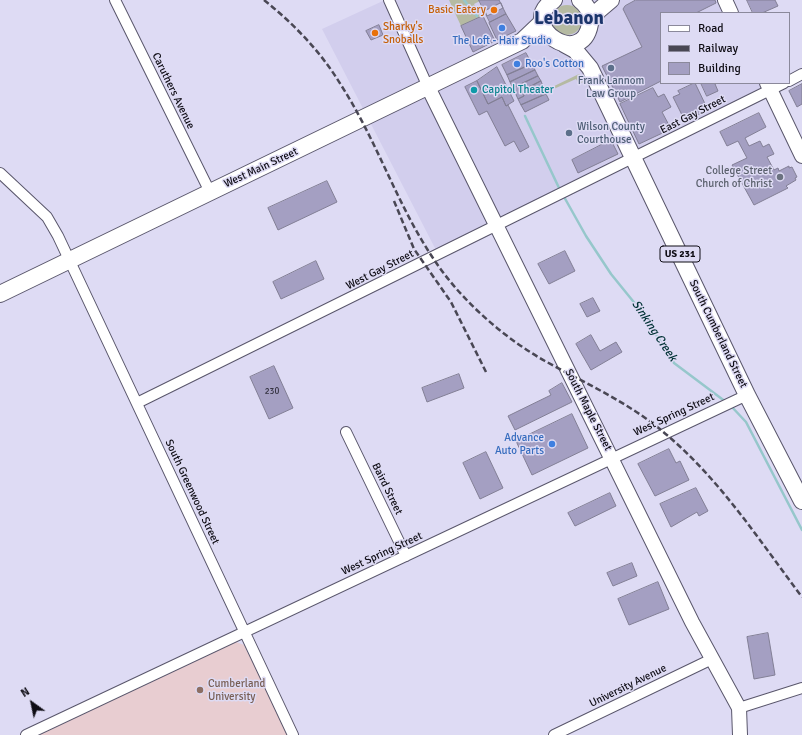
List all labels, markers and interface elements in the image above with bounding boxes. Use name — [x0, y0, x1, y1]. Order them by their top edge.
place label: Basic Eatery — [428, 3, 486, 17]
marker: Basic Eatery — [489, 5, 499, 15]
district label: Lebanon — [534, 8, 604, 30]
legend — [660, 12, 790, 84]
place label: Sharky's Snoballs — [383, 20, 423, 46]
text: Road — [698, 21, 724, 36]
marker: The Loft - Hair Studio — [497, 23, 507, 33]
marker: Sharky's Snoballs — [370, 28, 380, 38]
place label: The Loft - Hair Studio — [452, 34, 552, 48]
text: Railway — [698, 41, 738, 56]
street label: Caruthers Avenue — [149, 51, 197, 131]
place label: Roo's Cotton — [525, 57, 584, 71]
marker: Roo's Cotton — [512, 59, 522, 69]
text: Building — [698, 61, 741, 76]
marker: Frank Lannom Law Group — [606, 63, 616, 73]
place label: Frank Lannom Law Group — [578, 74, 644, 100]
place label: Capitol Theater — [482, 83, 554, 97]
marker: Capitol Theater — [469, 85, 479, 95]
street label: East Gay Street — [658, 93, 728, 137]
place label: Wilson County Courthouse — [577, 120, 645, 146]
marker: Wilson County Courthouse — [564, 128, 574, 138]
street label: West Main Street — [222, 145, 300, 191]
place label: College Street Church of Christ — [696, 164, 772, 190]
marker: College Street Church of Christ — [775, 172, 785, 182]
road number: US 231 — [660, 246, 700, 262]
street label: West Gay Street — [344, 247, 416, 293]
street label: South Cumberland Street — [686, 278, 750, 390]
water label: Sinking Creek — [628, 298, 680, 364]
street label: South Maple Street — [562, 367, 614, 453]
house number: 230 — [265, 387, 279, 397]
street label: West Spring Street — [632, 391, 716, 439]
place label: Advance Auto Parts — [495, 431, 544, 457]
street label: South Greenwood Street — [162, 438, 222, 546]
marker: Advance Auto Parts — [547, 439, 557, 449]
street label: Baird Street — [369, 461, 405, 517]
street label: West Spring Street — [340, 530, 424, 578]
street label: University Avenue — [587, 662, 669, 710]
place label: Cumberland University — [208, 677, 265, 703]
north arrow — [12, 683, 52, 723]
text: N — [18, 685, 32, 700]
marker: Cumberland University — [195, 685, 205, 695]

